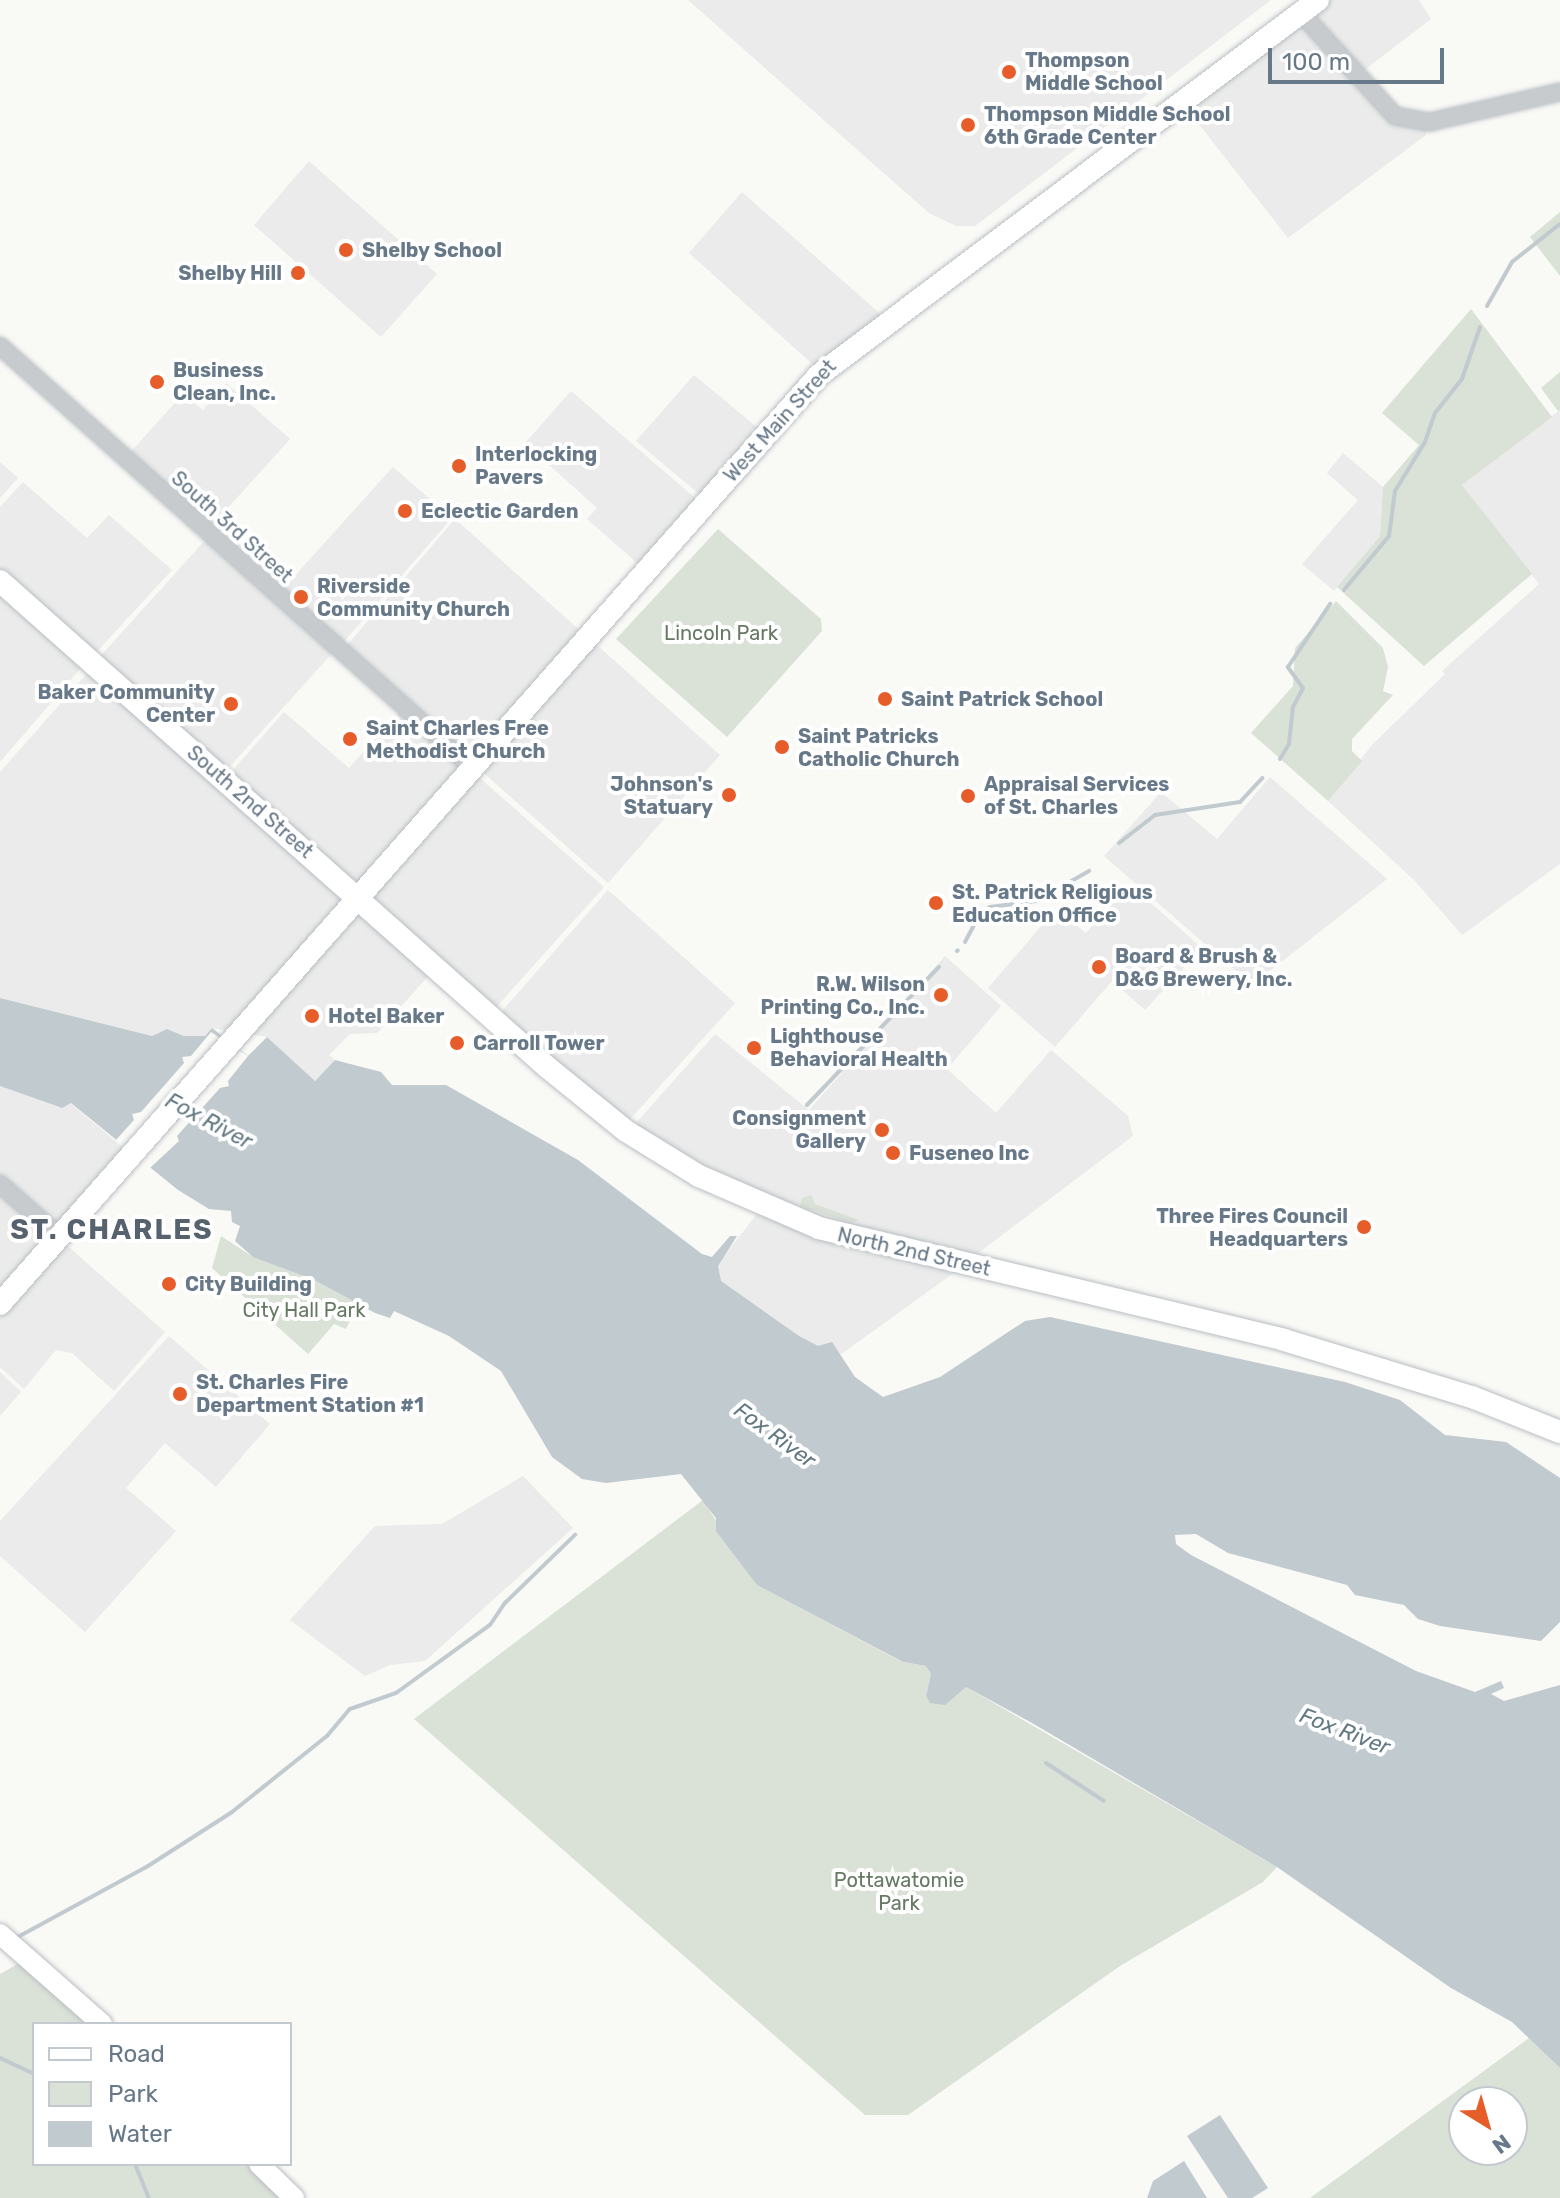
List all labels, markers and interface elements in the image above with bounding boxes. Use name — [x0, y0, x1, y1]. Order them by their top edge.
scale bar — [1272, 32, 1448, 82]
place label: Thompson Middle School — [1025, 48, 1163, 95]
text: 100 m — [1282, 48, 1350, 76]
marker: Thompson Middle School — [1000, 63, 1018, 81]
place label: Thompson Middle School 6th Grade Center — [984, 102, 1230, 149]
marker: Thompson Middle School 6th Grade Center — [959, 116, 977, 134]
place label: Shelby School — [362, 238, 502, 262]
marker: Shelby School — [337, 241, 355, 259]
place label: Shelby Hill — [178, 261, 282, 285]
marker: Shelby Hill — [289, 264, 307, 282]
street label: West Main Street — [719, 355, 841, 487]
place label: Business Clean, Inc. — [173, 358, 276, 405]
marker: Business Clean, Inc. — [148, 373, 166, 391]
place label: Interlocking Pavers — [475, 442, 597, 489]
marker: Interlocking Pavers — [450, 457, 468, 475]
street label: South 3rd Street — [166, 466, 298, 588]
place label: Eclectic Garden — [421, 499, 579, 523]
marker: Eclectic Garden — [396, 502, 414, 520]
place label: Riverside Community Church — [317, 574, 510, 621]
marker: Riverside Community Church — [292, 588, 310, 606]
park label: Lincoln Park — [664, 621, 778, 645]
place label: Baker Community Center — [37, 680, 215, 727]
place label: Saint Patrick School — [901, 687, 1103, 711]
marker: Saint Patrick School — [876, 690, 894, 708]
marker: Baker Community Center — [222, 695, 240, 713]
place label: Saint Charles Free Methodist Church — [366, 716, 549, 763]
place label: Saint Patricks Catholic Church — [798, 724, 959, 771]
marker: Saint Charles Free Methodist Church — [341, 730, 359, 748]
marker: Saint Patricks Catholic Church — [773, 738, 791, 756]
street label: South 2nd Street — [182, 741, 318, 863]
place label: Johnson's Statuary — [610, 772, 713, 819]
place label: Appraisal Services of St. Charles — [984, 772, 1169, 819]
marker: Johnson's Statuary — [720, 786, 738, 804]
marker: Appraisal Services of St. Charles — [959, 787, 977, 805]
place label: St. Patrick Religious Education Office — [952, 880, 1153, 927]
marker: St. Patrick Religious Education Office — [927, 894, 945, 912]
place label: Board & Brush & D&G Brewery, Inc. — [1115, 944, 1292, 991]
marker: Board & Brush & D&G Brewery, Inc. — [1090, 958, 1108, 976]
place label: R.W. Wilson Printing Co., Inc. — [761, 972, 925, 1019]
marker: R.W. Wilson Printing Co., Inc. — [932, 986, 950, 1004]
place label: Hotel Baker — [328, 1004, 444, 1028]
marker: Hotel Baker — [303, 1007, 321, 1025]
place label: Lighthouse Behavioral Health — [770, 1024, 948, 1071]
place label: Carroll Tower — [473, 1031, 605, 1055]
marker: Carroll Tower — [448, 1034, 466, 1052]
marker: Lighthouse Behavioral Health — [745, 1039, 763, 1057]
water label: Fox River — [161, 1087, 257, 1155]
place label: Consignment Gallery — [732, 1106, 866, 1153]
marker: Consignment Gallery — [873, 1121, 891, 1139]
place label: Fuseneo Inc — [909, 1141, 1029, 1165]
marker: Fuseneo Inc — [884, 1144, 902, 1162]
place label: Three Fires Council Headquarters — [1156, 1204, 1348, 1251]
district label: ST. CHARLES — [10, 1213, 214, 1247]
marker: Three Fires Council Headquarters — [1355, 1218, 1373, 1236]
street label: North 2nd Street — [835, 1223, 993, 1281]
place label: City Building — [185, 1272, 313, 1296]
marker: City Building — [160, 1275, 178, 1293]
park label: City Hall Park — [242, 1298, 366, 1322]
place label: St. Charles Fire Department Station #1 — [196, 1370, 424, 1417]
marker: St. Charles Fire Department Station #1 — [171, 1385, 189, 1403]
water label: Fox River — [729, 1397, 821, 1473]
water label: Fox River — [1296, 1702, 1394, 1760]
park label: Pottawatomie Park — [834, 1869, 964, 1916]
legend — [32, 2022, 292, 2166]
text: Road — [108, 2040, 165, 2068]
text: Park — [108, 2080, 158, 2108]
north arrow — [1448, 2086, 1528, 2166]
text: Water — [108, 2120, 172, 2148]
text: N — [1487, 2128, 1516, 2160]

